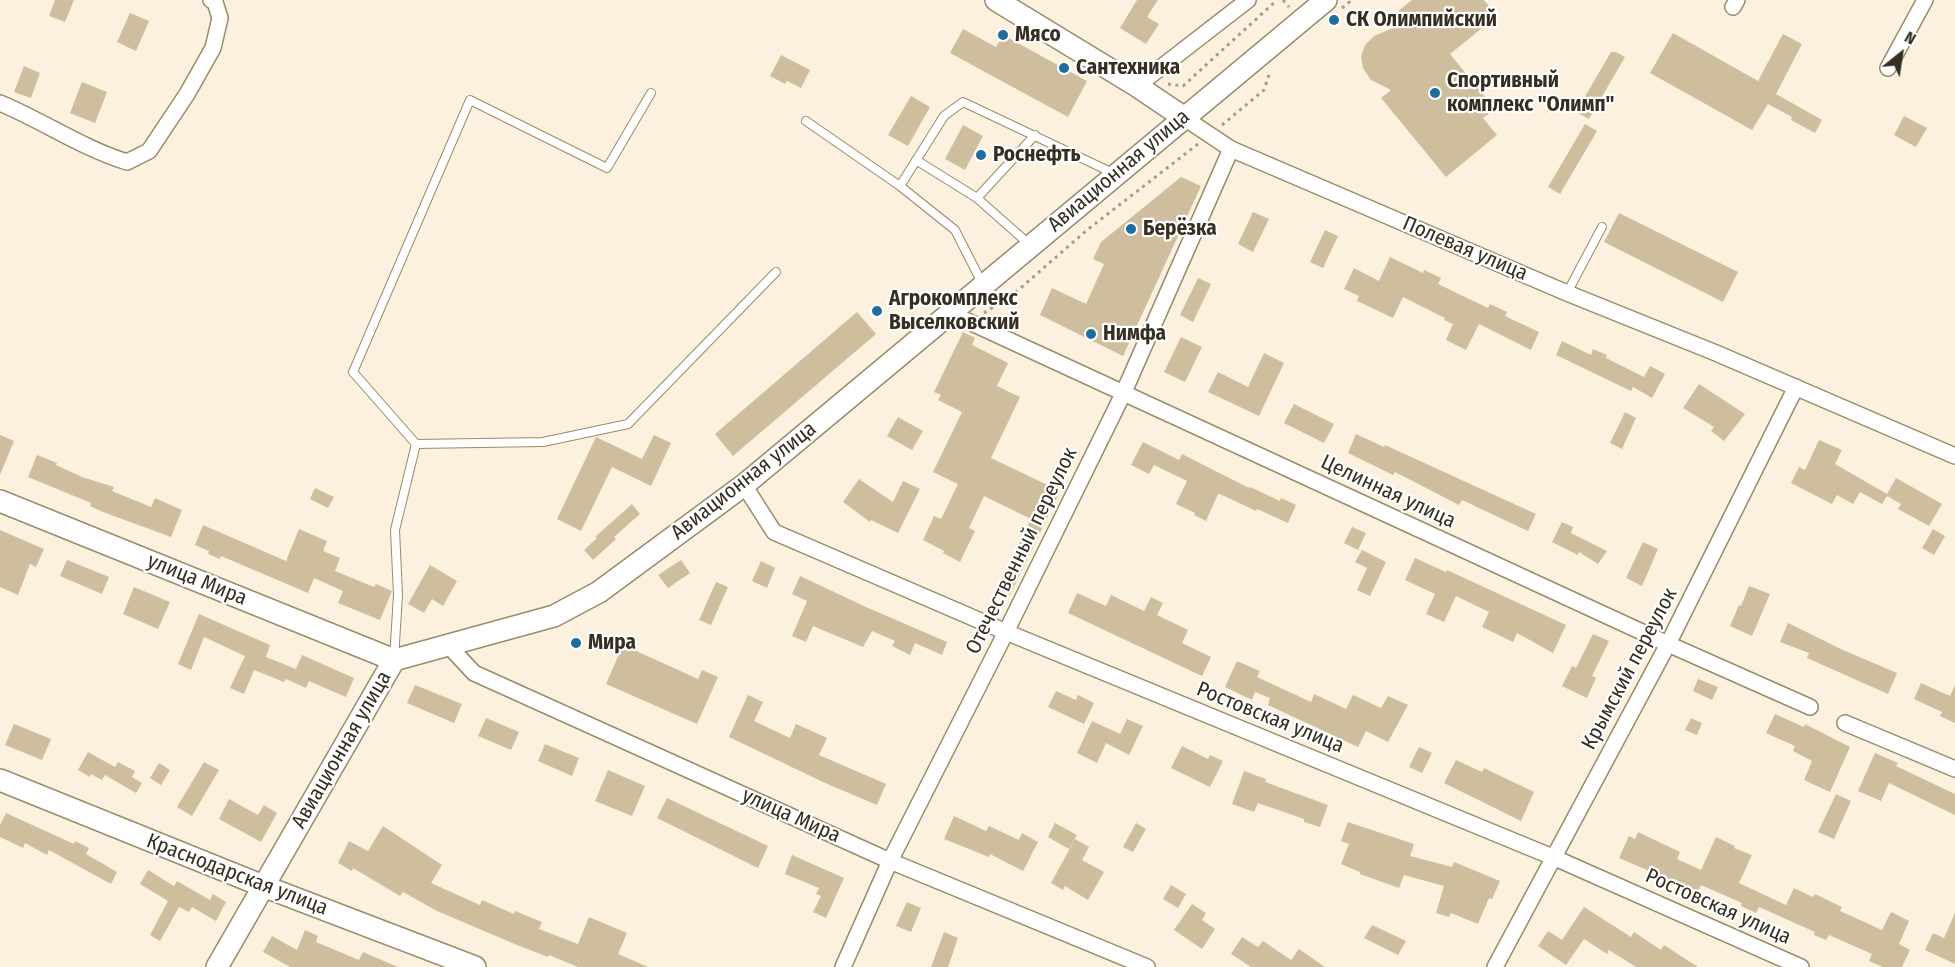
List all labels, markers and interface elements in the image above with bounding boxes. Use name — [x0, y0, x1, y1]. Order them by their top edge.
place label: СК Олимпийский — [1346, 7, 1497, 33]
marker: СК Олимпийский — [1327, 13, 1341, 27]
place label: Мясо — [1015, 22, 1061, 48]
north arrow — [1871, 24, 1931, 84]
text: N — [1901, 27, 1919, 49]
marker: Мясо — [996, 28, 1010, 42]
place label: Сантехника — [1076, 55, 1180, 81]
marker: Сантехника — [1057, 61, 1071, 75]
place label: Спортивный комплекс "Олимп" — [1447, 68, 1615, 118]
marker: Спортивный комплекс "Олимп" — [1428, 86, 1442, 100]
street label: Авиационная улица — [1043, 104, 1195, 238]
place label: Роснефть — [993, 142, 1080, 168]
marker: Роснефть — [974, 148, 988, 162]
street label: Полевая улица — [1399, 211, 1531, 287]
place label: Берёзка — [1143, 216, 1217, 242]
marker: Берёзка — [1124, 222, 1138, 236]
place label: Агрокомплекс Выселковский — [889, 286, 1019, 336]
marker: Агрокомплекс Выселковский — [870, 304, 884, 318]
place label: Нимфа — [1103, 321, 1166, 347]
marker: Нимфа — [1084, 327, 1098, 341]
street label: Авиационная улица — [666, 417, 822, 545]
street label: Отечественный переулок — [961, 443, 1083, 659]
street label: Целинная улица — [1317, 450, 1459, 534]
street label: улица Мира — [144, 549, 250, 611]
street label: Крымский переулок — [1577, 584, 1683, 754]
place label: Мира — [588, 630, 636, 656]
marker: Мира — [569, 636, 583, 650]
street label: Авиационная улица — [287, 667, 397, 833]
street label: Ростовская улица — [1193, 677, 1347, 759]
street label: улица Мира — [738, 783, 844, 849]
street label: Краснодарская улица — [143, 829, 331, 921]
street label: Ростовская улица — [1641, 864, 1795, 950]

